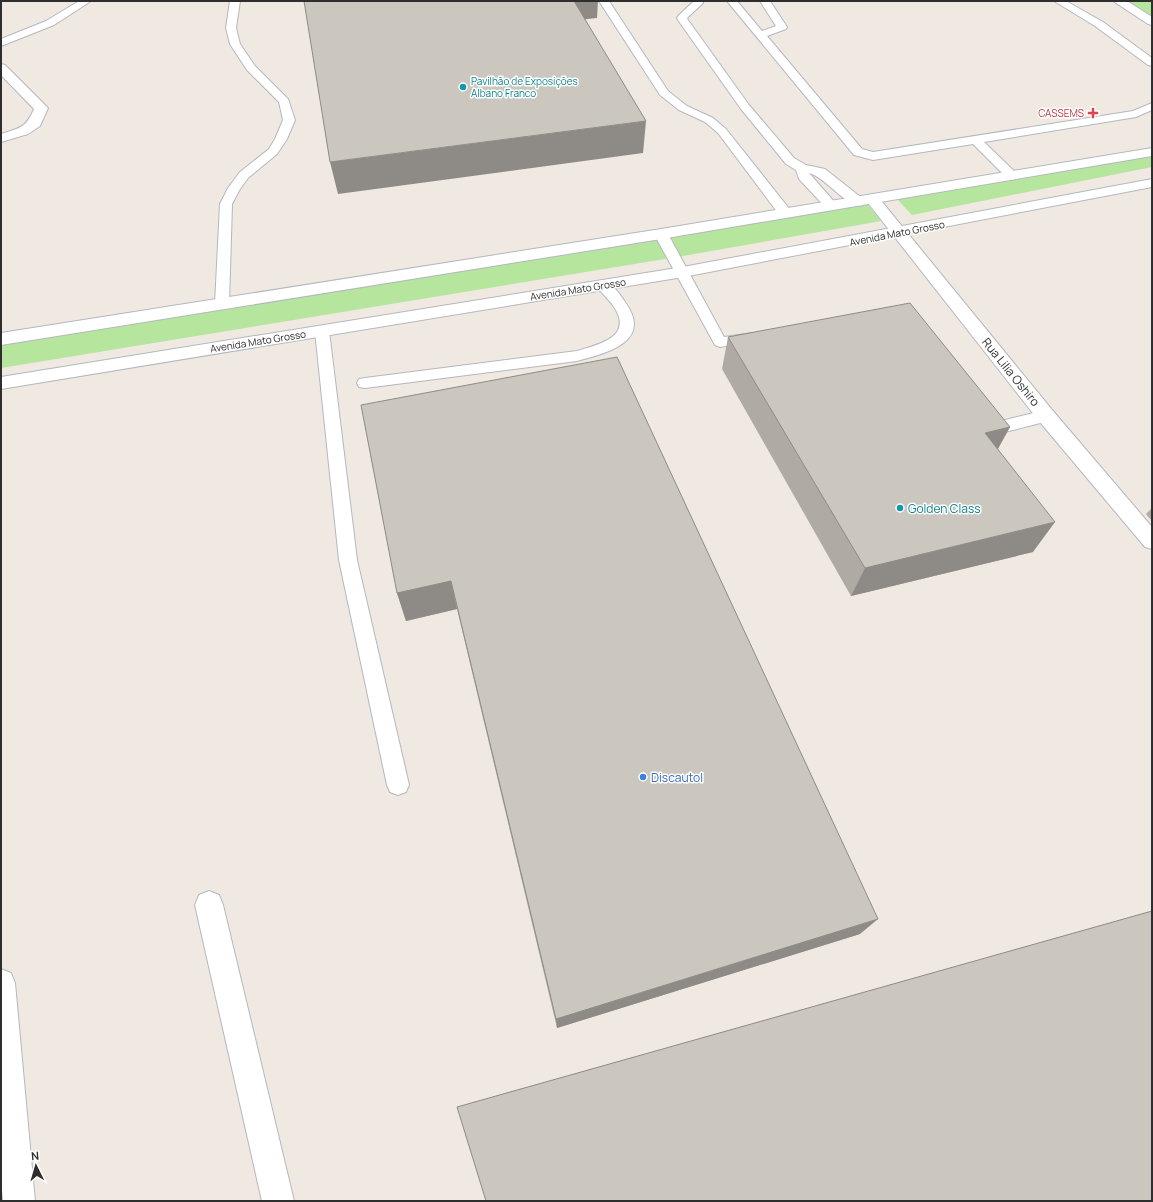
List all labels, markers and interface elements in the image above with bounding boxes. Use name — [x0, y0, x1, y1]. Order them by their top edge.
place label: Pavilhão de Exposições Albano Franco — [471, 74, 578, 100]
marker: Pavilhão de Exposições Albano Franco — [458, 82, 468, 92]
place label: CASSEMS — [1038, 106, 1084, 120]
marker: CASSEMS — [1087, 107, 1099, 119]
street label: Avenida Mato Grosso — [848, 217, 946, 249]
street label: Avenida Mato Grosso — [529, 275, 627, 303]
street label: Avenida Mato Grosso — [209, 327, 307, 355]
street label: Rua Lilia Oshiro — [978, 334, 1044, 410]
place label: Golden Class — [908, 500, 981, 517]
marker: Golden Class — [895, 503, 905, 513]
place label: Discautol — [651, 769, 703, 786]
marker: Discautol — [638, 772, 648, 782]
north arrow — [16, 1146, 56, 1186]
text: N — [30, 1148, 40, 1163]

